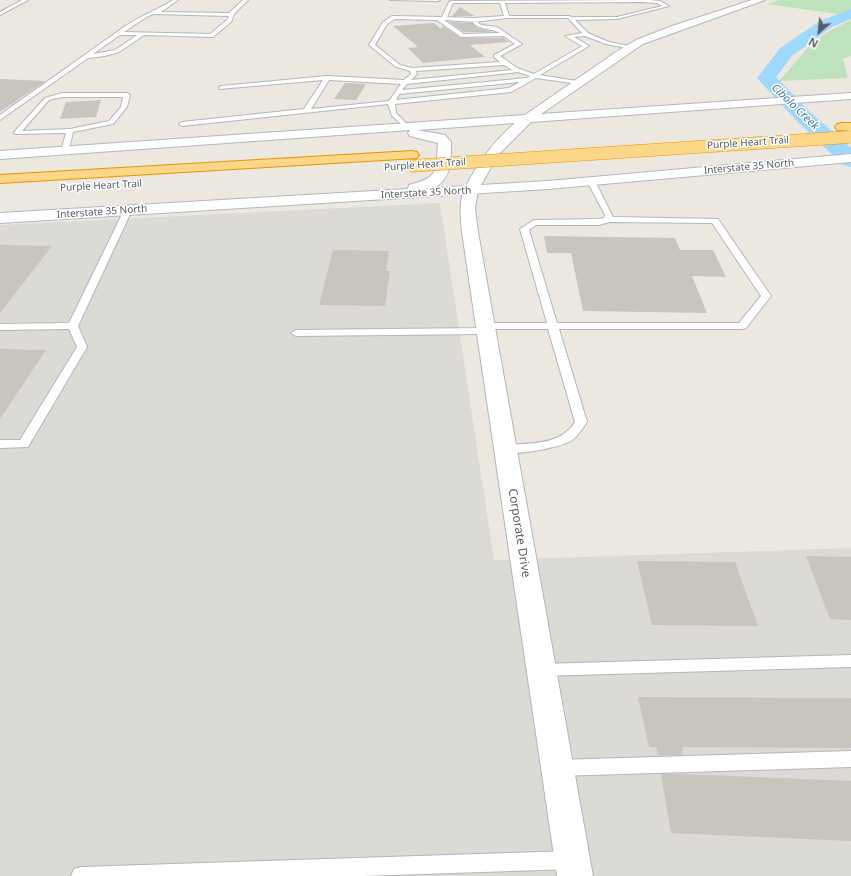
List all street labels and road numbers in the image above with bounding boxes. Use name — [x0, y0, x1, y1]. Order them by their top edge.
street label: Purple Heart Trail — [707, 134, 789, 152]
street label: Purple Heart Trail — [384, 156, 466, 174]
street label: Interstate 35 North — [703, 157, 795, 177]
street label: Purple Heart Trail — [60, 178, 142, 194]
street label: Interstate 35 North — [381, 185, 471, 201]
street label: Interstate 35 North — [56, 203, 148, 221]
street label: Corporate Drive — [505, 488, 533, 578]

